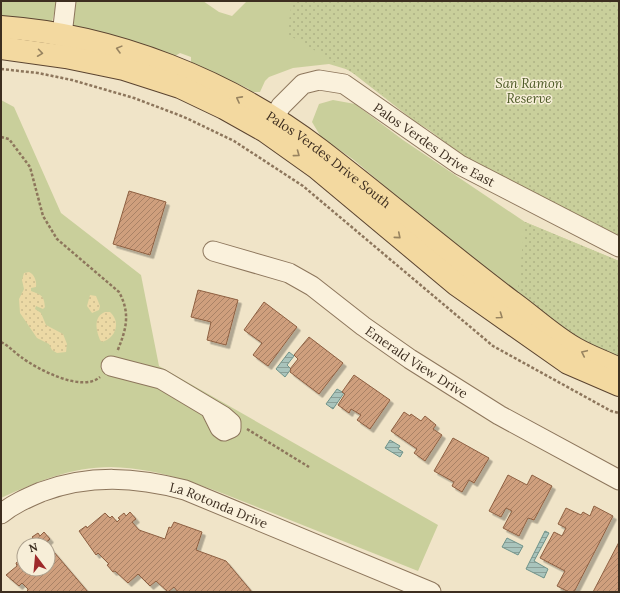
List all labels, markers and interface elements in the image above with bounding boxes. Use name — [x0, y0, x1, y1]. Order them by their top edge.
one-way arrow — [115, 45, 122, 54]
one-way arrow — [37, 48, 43, 57]
park label: San Ramon Reserve — [495, 75, 563, 107]
one-way arrow — [235, 96, 243, 103]
street label: Palos Verdes Drive East — [370, 99, 498, 191]
street label: Palos Verdes Drive South — [263, 107, 394, 212]
one-way arrow — [293, 149, 300, 157]
one-way arrow — [393, 231, 401, 238]
one-way arrow — [496, 311, 503, 318]
street label: Emerald View Drive — [362, 322, 471, 402]
one-way arrow — [580, 349, 587, 357]
street label: La Rotonda Drive — [168, 478, 270, 532]
north arrow — [16, 537, 56, 577]
text: N — [27, 539, 40, 555]

